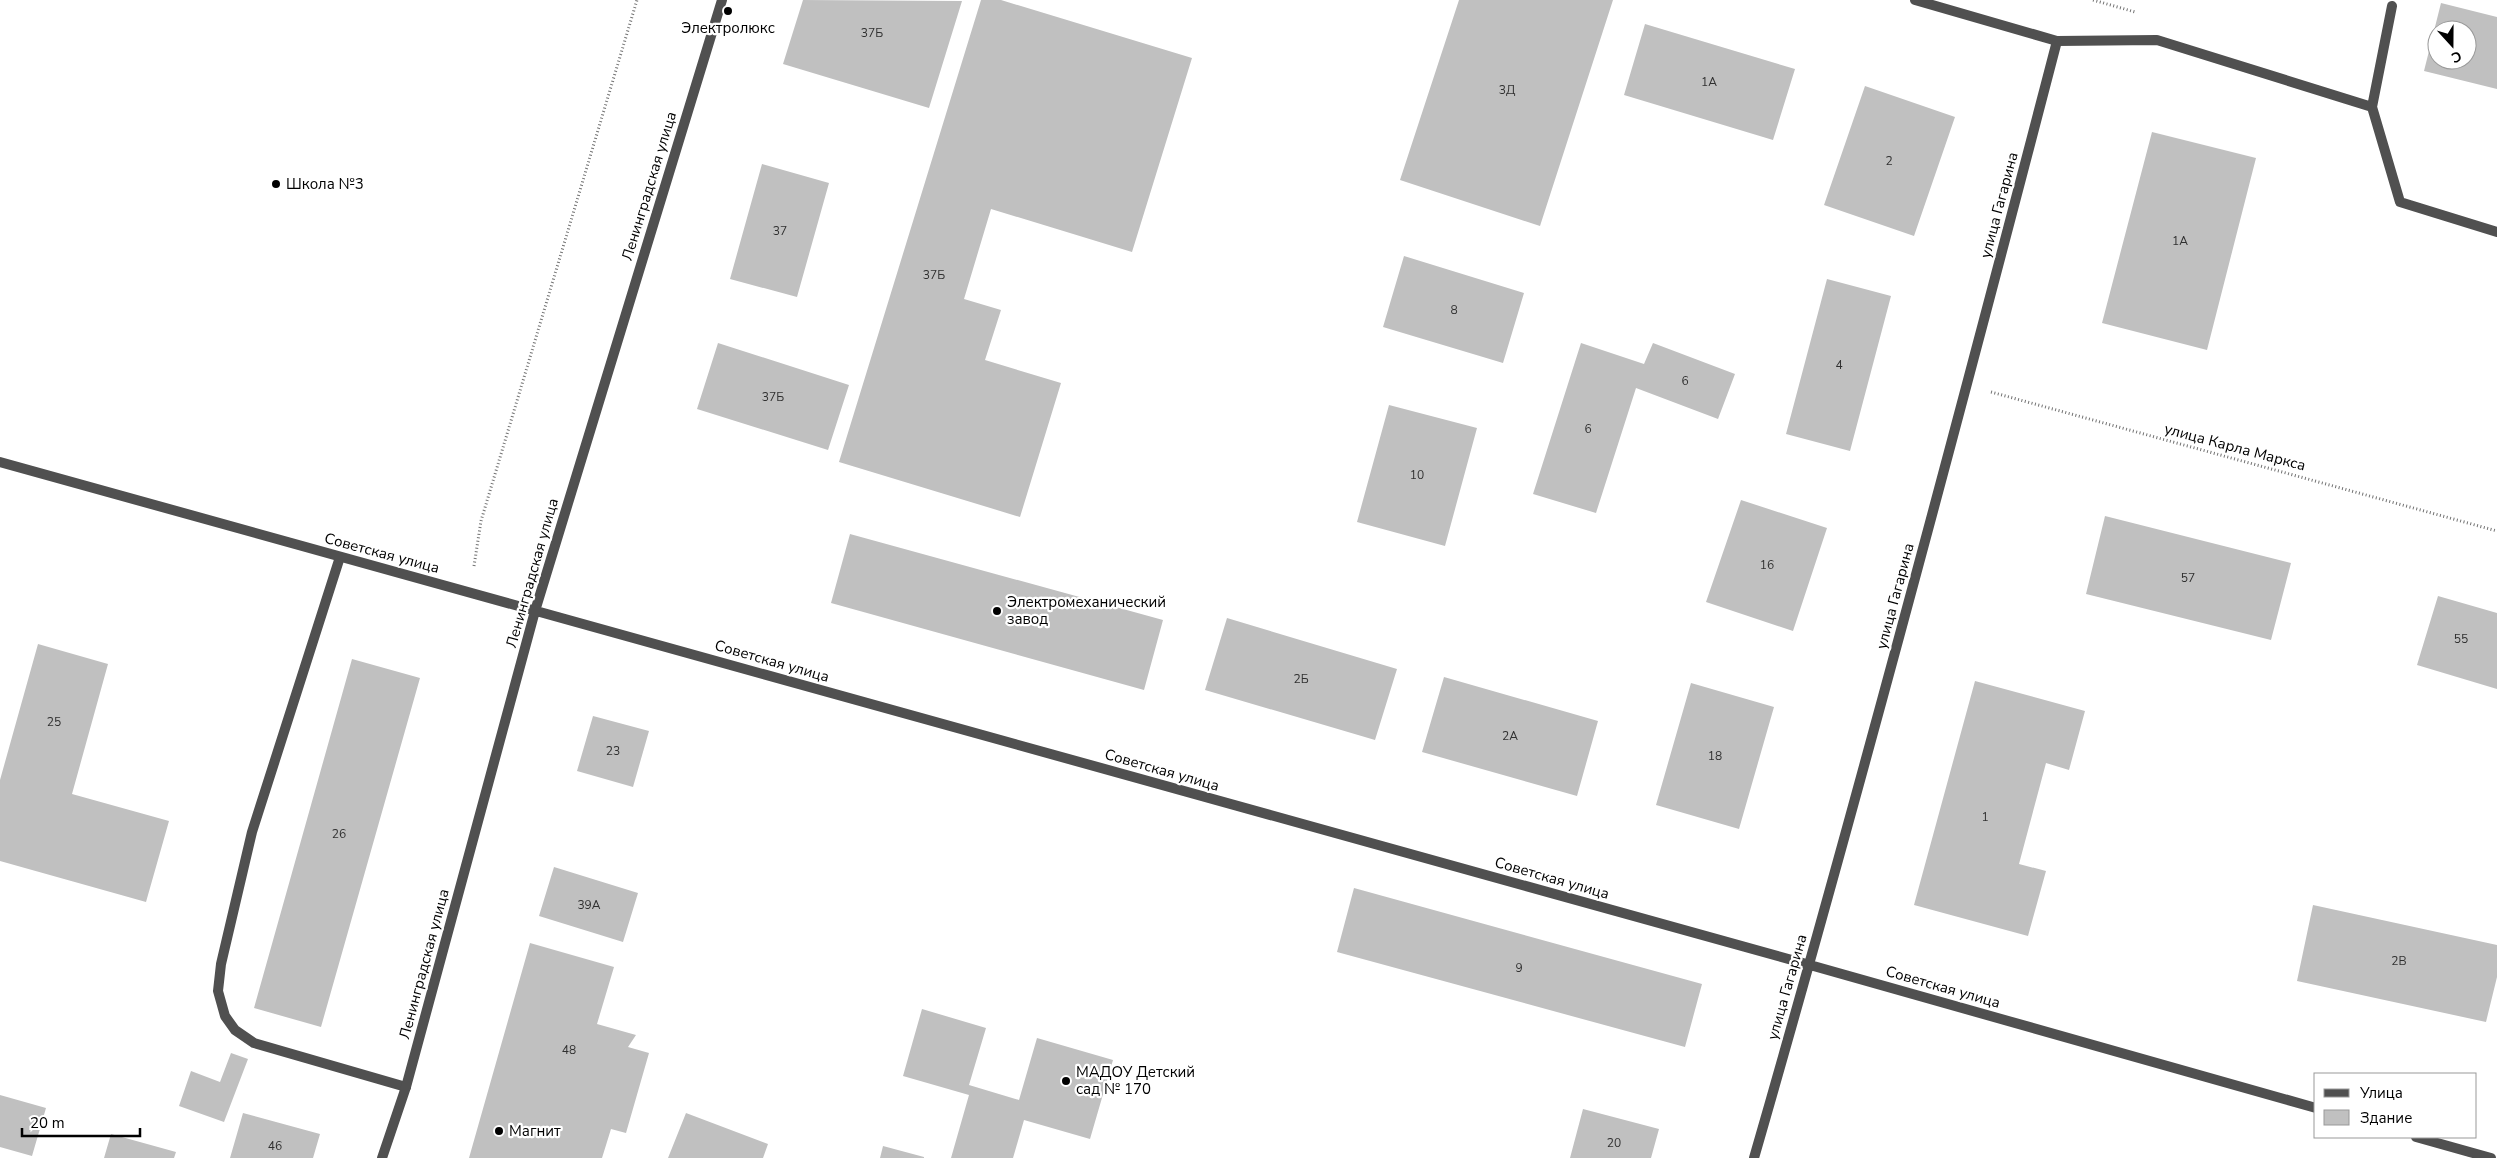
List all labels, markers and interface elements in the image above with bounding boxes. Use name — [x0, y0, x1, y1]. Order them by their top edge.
marker: Электролюкс — [722, 5, 734, 17]
place label: Электролюкс — [681, 18, 775, 38]
north arrow — [2427, 20, 2477, 70]
house number: 37Б — [861, 25, 883, 41]
text: С — [2448, 46, 2464, 67]
house number: 1А — [1701, 74, 1717, 90]
house number: 3Д — [1499, 82, 1516, 98]
street label: Ленинградская улица — [617, 109, 681, 263]
street label: улица Гагарина — [1975, 150, 2023, 260]
house number: 2 — [1885, 153, 1893, 169]
place label: Школа №3 — [286, 174, 364, 194]
marker: Школа №3 — [270, 178, 282, 190]
house number: 37 — [773, 223, 787, 239]
house number: 1А — [2172, 233, 2188, 249]
house number: 37Б — [923, 267, 945, 283]
house number: 8 — [1450, 302, 1458, 318]
house number: 4 — [1835, 357, 1843, 373]
house number: 6 — [1681, 373, 1689, 389]
house number: 37Б — [762, 389, 784, 405]
street label: улица Карла Маркса — [2162, 419, 2308, 475]
house number: 6 — [1584, 421, 1592, 437]
house number: 10 — [1410, 467, 1424, 483]
street label: Ленинградская улица — [501, 496, 563, 650]
street label: Советская улица — [322, 528, 442, 578]
street label: улица Гагарина — [1871, 541, 1919, 651]
house number: 16 — [1760, 557, 1774, 573]
house number: 57 — [2181, 570, 2195, 586]
place label: Электромеханический завод — [1007, 592, 1166, 629]
marker: Электромеханический завод — [991, 605, 1003, 617]
house number: 55 — [2454, 631, 2468, 647]
street label: Советская улица — [712, 635, 832, 687]
house number: 2Б — [1293, 671, 1309, 687]
house number: 25 — [47, 714, 61, 730]
house number: 2А — [1502, 728, 1518, 744]
house number: 23 — [606, 743, 620, 759]
street label: Советская улица — [1102, 744, 1222, 796]
house number: 18 — [1708, 748, 1722, 764]
house number: 1 — [1981, 809, 1989, 825]
house number: 26 — [332, 826, 346, 842]
street label: Советская улица — [1492, 852, 1612, 904]
street label: Ленинградская улица — [394, 887, 454, 1041]
house number: 39А — [577, 897, 601, 913]
street label: улица Гагарина — [1762, 932, 1812, 1042]
house number: 2В — [2391, 953, 2407, 969]
house number: 9 — [1515, 960, 1523, 976]
street label: Советская улица — [1883, 961, 2003, 1013]
house number: 48 — [562, 1042, 576, 1058]
place label: МАДОУ Детский сад № 170 — [1076, 1062, 1195, 1099]
legend — [2314, 1073, 2477, 1138]
marker: МАДОУ Детский сад № 170 — [1060, 1075, 1072, 1087]
text: Улица — [2359, 1083, 2403, 1103]
scale bar — [22, 1106, 140, 1138]
text: Здание — [2360, 1108, 2412, 1128]
text: 20 m — [30, 1113, 65, 1133]
place label: Магнит — [509, 1121, 561, 1141]
marker: Магнит — [493, 1125, 505, 1137]
house number: 20 — [1607, 1135, 1621, 1151]
house number: 46 — [268, 1138, 282, 1154]

